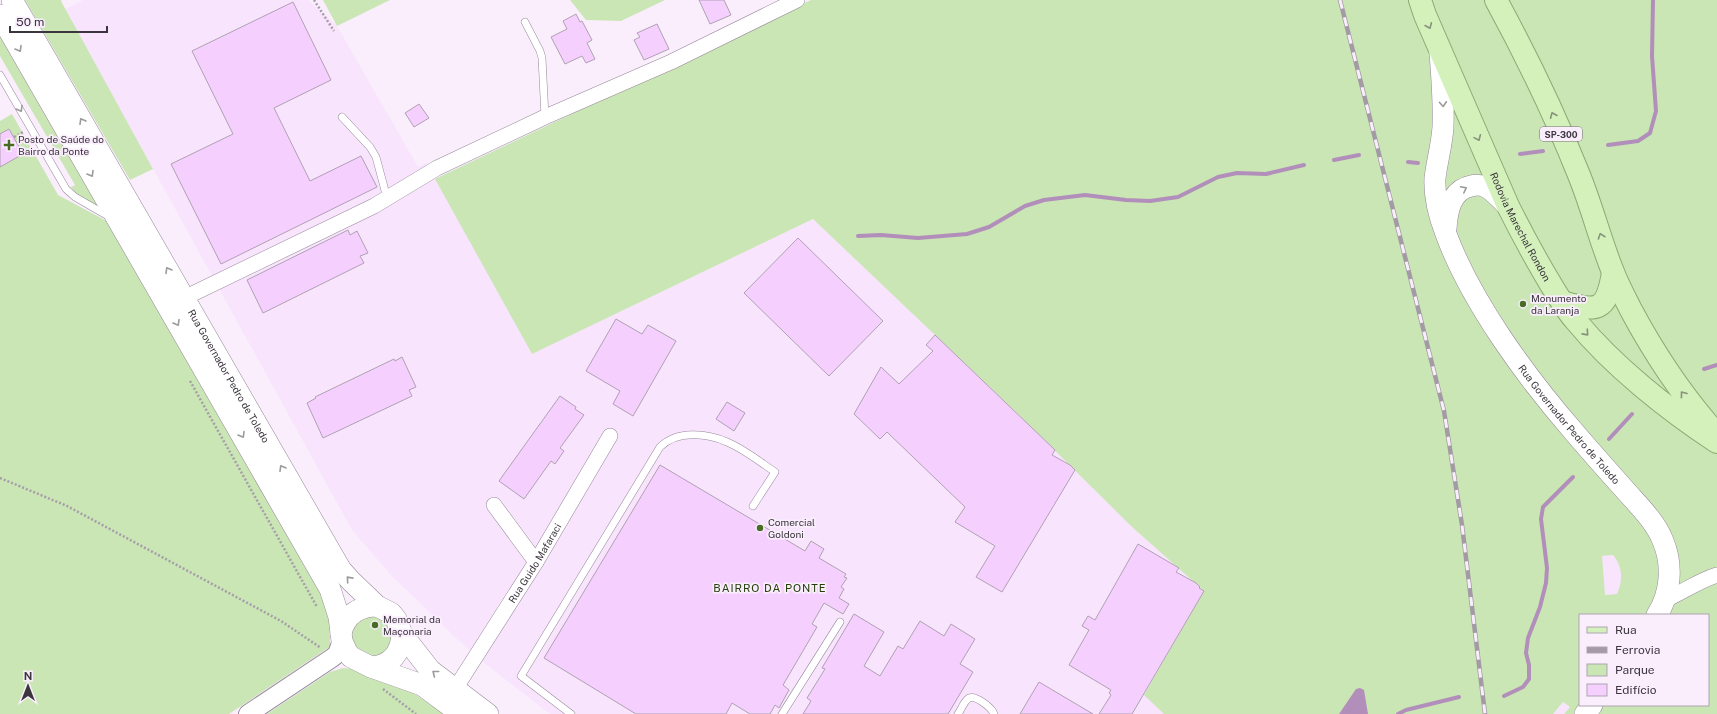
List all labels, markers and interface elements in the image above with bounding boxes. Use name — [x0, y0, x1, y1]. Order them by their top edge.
scale bar — [10, 8, 107, 34]
text: 50 m — [16, 15, 44, 29]
one-way arrow — [1424, 21, 1432, 29]
one-way arrow — [15, 45, 22, 52]
one-way arrow — [1439, 101, 1448, 107]
one-way arrow — [15, 105, 22, 112]
one-way arrow — [1550, 112, 1558, 119]
one-way arrow — [80, 118, 87, 125]
road number: SP-300 — [1540, 127, 1582, 141]
place label: Posto de Saúde do Bairro da Ponte — [18, 133, 104, 157]
one-way arrow — [1473, 134, 1481, 141]
marker: Posto de Saúde do Bairro da Ponte — [3, 139, 15, 151]
one-way arrow — [87, 170, 94, 177]
street label: Rodovia Marechal Rondon — [1488, 170, 1554, 283]
one-way arrow — [1460, 186, 1467, 194]
one-way arrow — [1597, 233, 1605, 240]
one-way arrow — [166, 267, 173, 274]
place label: Monumento da Laranja — [1531, 292, 1587, 316]
marker: Monumento da Laranja — [1518, 299, 1528, 309]
street label: Rua Governador Pedro de Toledo — [186, 307, 272, 445]
one-way arrow — [173, 319, 180, 326]
one-way arrow — [1581, 328, 1588, 335]
street label: Rua Governador Pedro de Toledo — [1516, 362, 1623, 487]
one-way arrow — [1680, 391, 1688, 398]
one-way arrow — [238, 431, 245, 438]
one-way arrow — [280, 465, 287, 472]
place label: Comercial Goldoni — [768, 516, 815, 540]
street label: Rua Guido Mafaraci — [506, 521, 563, 605]
marker: Comercial Goldoni — [755, 523, 765, 533]
one-way arrow — [346, 576, 354, 584]
district label: BAIRRO DA PONTE — [713, 582, 827, 594]
place label: Memorial da Maçonaria — [383, 613, 441, 637]
legend — [1579, 614, 1709, 706]
marker: Memorial da Maçonaria — [370, 620, 380, 630]
text: Rua — [1615, 623, 1637, 637]
text: Ferrovia — [1615, 643, 1660, 657]
text: Parque — [1615, 663, 1655, 677]
north arrow — [8, 666, 48, 706]
text: N — [24, 670, 32, 682]
one-way arrow — [432, 671, 439, 678]
text: Edifício — [1615, 683, 1657, 697]

